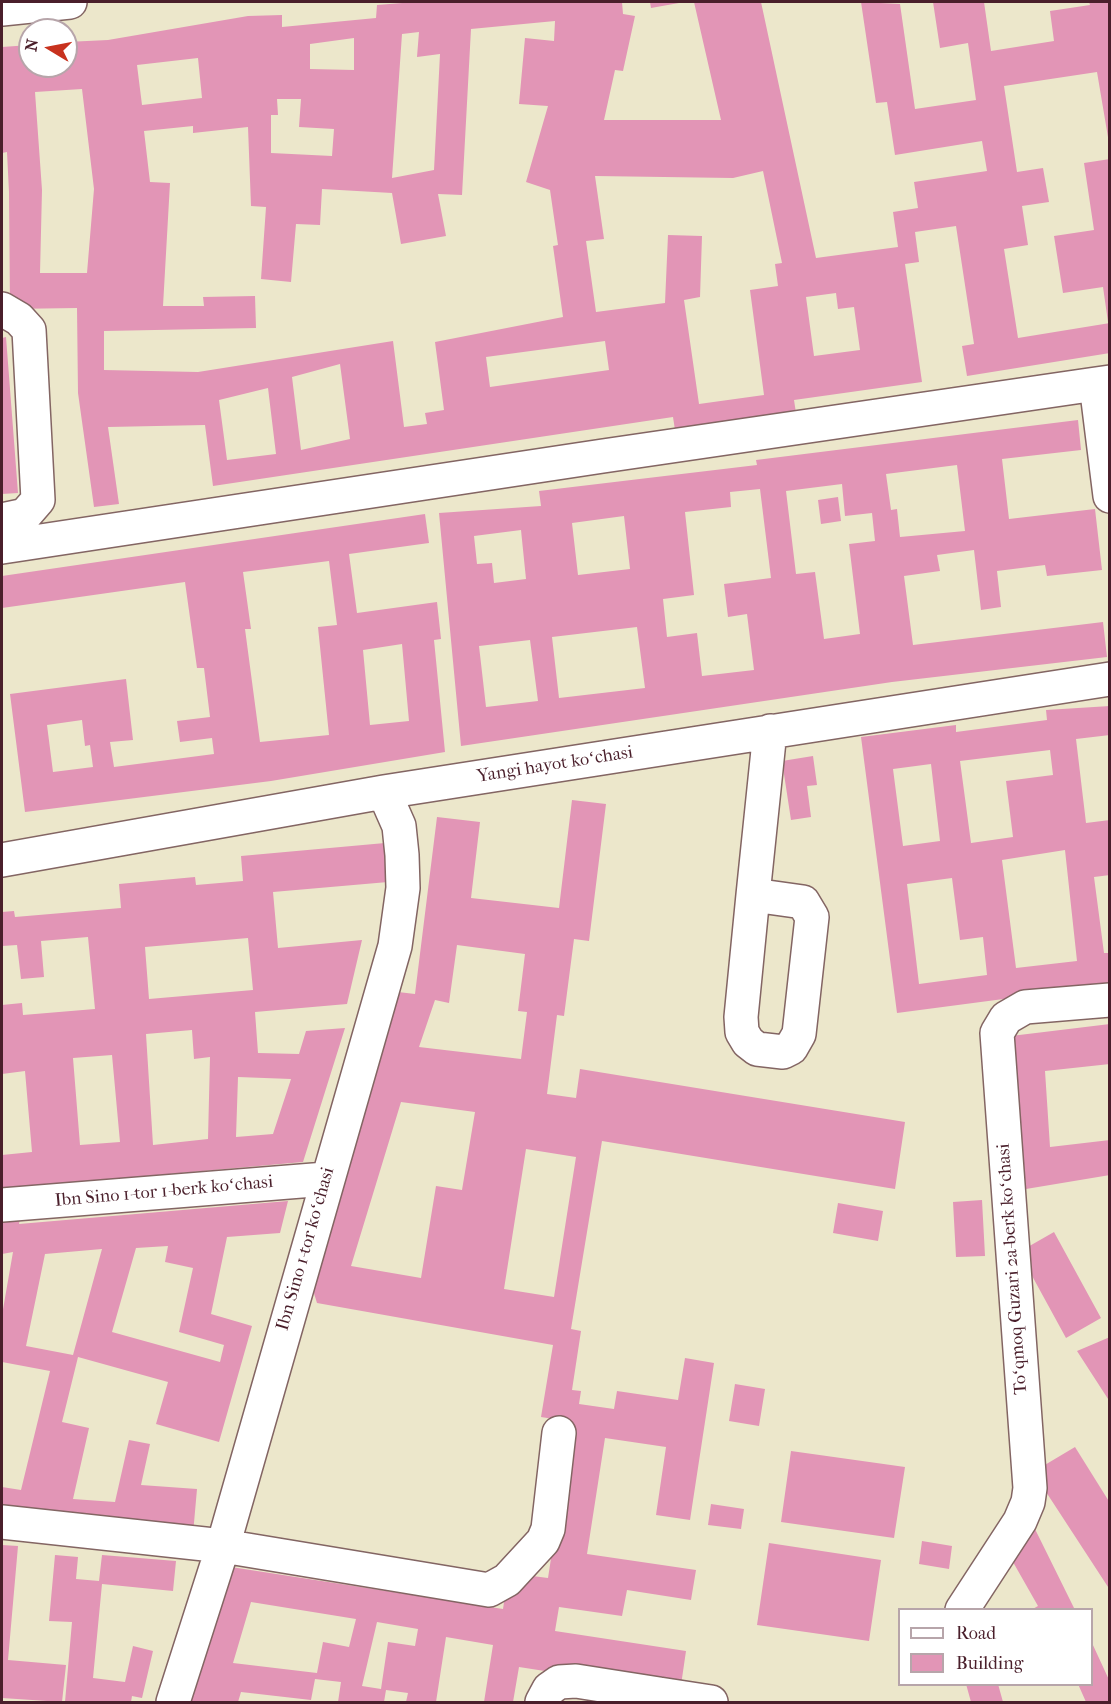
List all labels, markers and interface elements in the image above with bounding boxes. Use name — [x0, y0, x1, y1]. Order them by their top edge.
north arrow — [18, 18, 78, 78]
text: N — [21, 38, 42, 53]
street label: Yangi hayot koʻchasi — [476, 742, 634, 788]
street label: Toʻqmoq Guzari 2a-berk koʻchasi — [993, 1143, 1033, 1395]
street label: Ibn Sino 1-tor koʻchasi — [272, 1165, 340, 1333]
street label: Ibn Sino 1-tor 1-berk koʻchasi — [54, 1172, 274, 1212]
legend — [898, 1608, 1093, 1686]
text: Road — [956, 1623, 996, 1644]
text: Building — [956, 1653, 1023, 1674]

